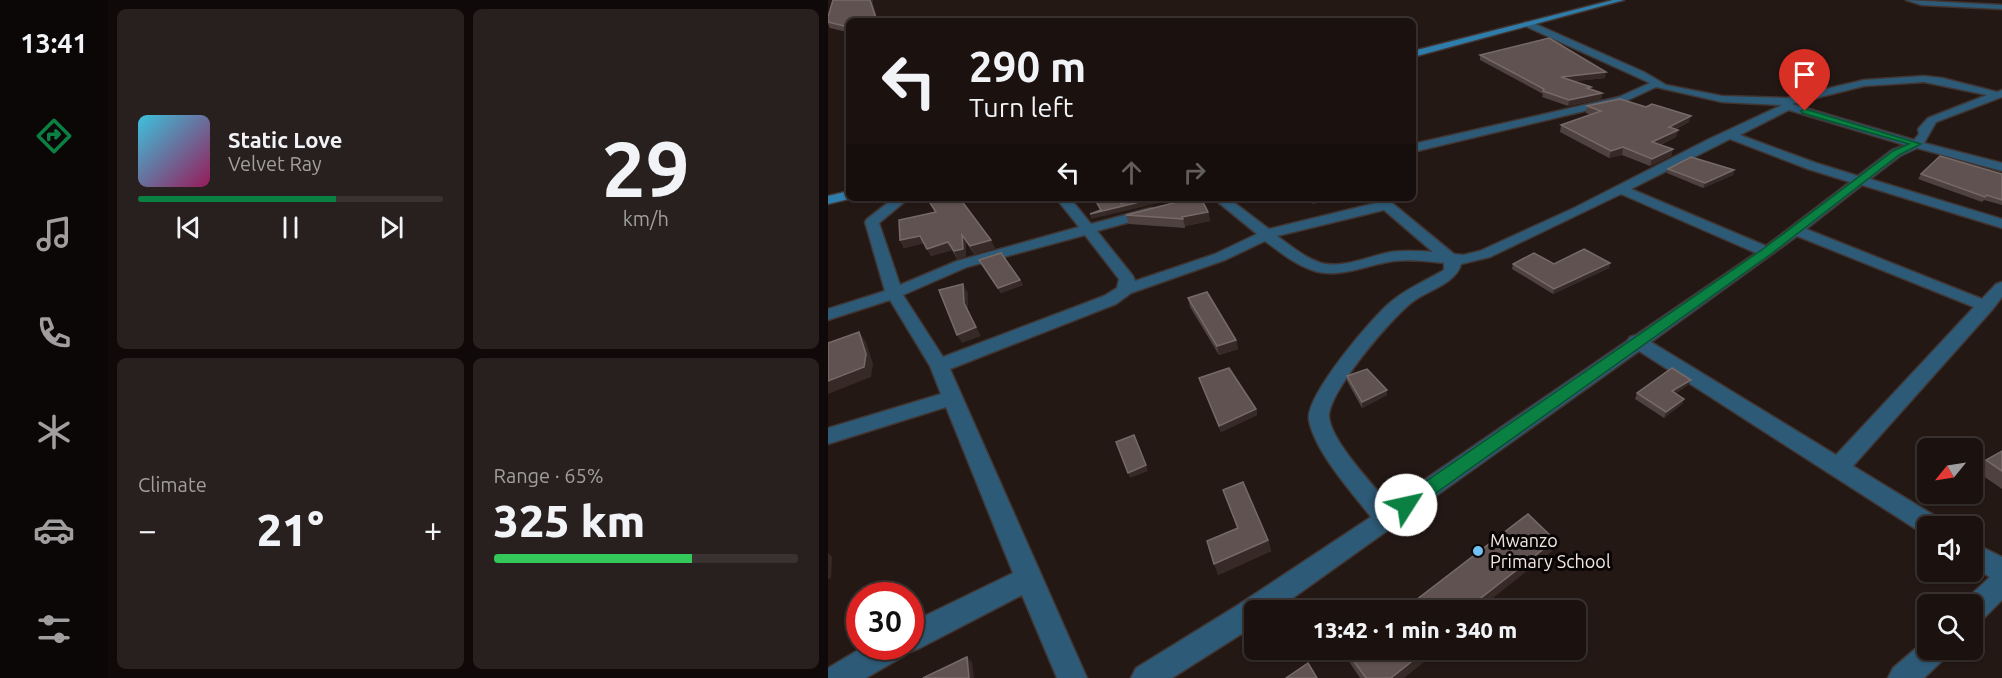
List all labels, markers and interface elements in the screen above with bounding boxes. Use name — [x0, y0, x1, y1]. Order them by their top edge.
text: 13:41 — [20, 28, 88, 58]
icon: left — [870, 42, 948, 120]
text: 290 m — [969, 43, 1086, 90]
pin — [1779, 49, 1830, 111]
icon: arrive — [1788, 58, 1821, 91]
text: Turn left — [969, 92, 1073, 122]
icon: directions — [33, 115, 75, 157]
text: 29 — [602, 124, 690, 212]
text: Static Love — [228, 127, 343, 152]
text: Velvet Ray — [228, 152, 322, 175]
icon: left — [1052, 156, 1085, 189]
icon: ahead — [1115, 156, 1148, 189]
icon: right — [1178, 156, 1211, 189]
text: km/h — [623, 207, 669, 230]
icon: previous — [172, 211, 205, 244]
icon: pause — [274, 211, 307, 244]
icon: next — [375, 211, 408, 244]
icon: music — [33, 213, 75, 255]
icon: phone — [33, 312, 75, 354]
icon: climate — [33, 411, 75, 453]
north arrow — [1917, 438, 1983, 504]
map controls — [1917, 438, 1983, 660]
text: Range · 65% — [494, 464, 604, 487]
text: Climate — [138, 473, 207, 496]
position arrow — [1374, 473, 1438, 537]
text: 325 km — [494, 495, 645, 546]
text: 21° — [257, 504, 324, 555]
icon: car — [33, 509, 75, 551]
text: − — [138, 511, 157, 548]
text: + — [424, 511, 442, 548]
button: sound — [1917, 516, 1983, 582]
place label: Mwanzo Primary School — [1490, 530, 1611, 571]
marker: Mwanzo Primary School — [1471, 544, 1485, 558]
speed limit sign: 30 — [846, 582, 924, 660]
button: search — [1917, 594, 1983, 660]
icon: filters — [33, 608, 75, 650]
text: 13:42 · 1 min · 340 m — [1313, 617, 1517, 642]

